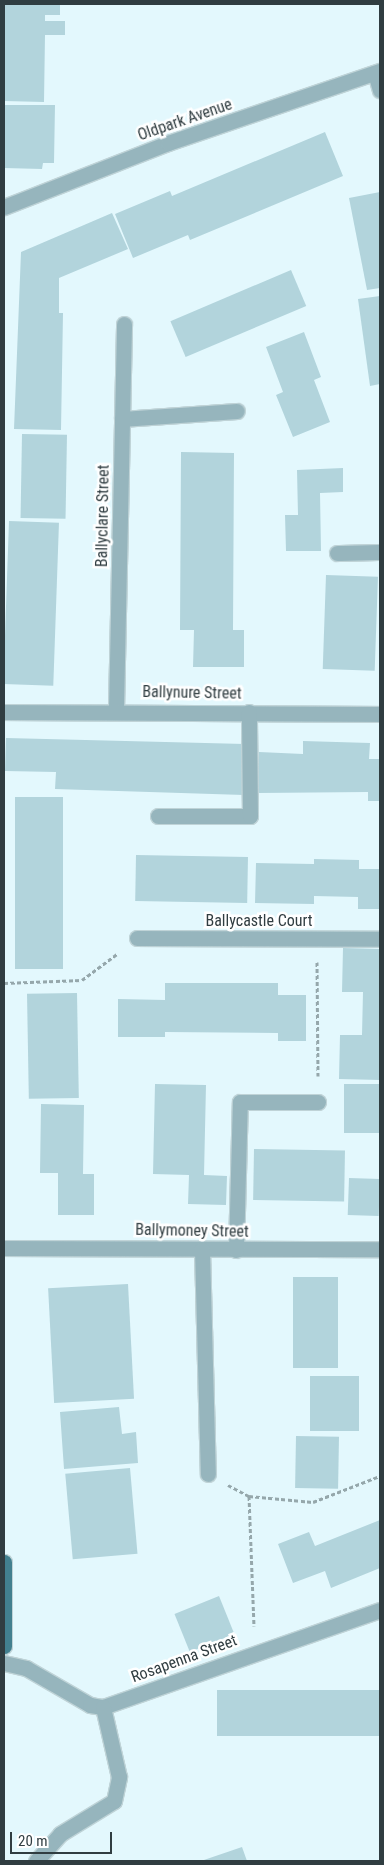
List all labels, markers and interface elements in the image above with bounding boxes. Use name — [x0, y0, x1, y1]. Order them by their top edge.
street label: Oldpark Avenue — [135, 95, 235, 145]
street label: Ballyclare Street — [93, 465, 113, 567]
street label: Ballynure Street — [142, 683, 242, 703]
street label: Ballycastle Court — [205, 911, 313, 931]
street label: Ballymoney Street — [135, 1220, 249, 1242]
street label: Rosapenna Street — [128, 1631, 240, 1687]
scale bar — [12, 1822, 115, 1854]
text: 20 m — [18, 1832, 48, 1850]

